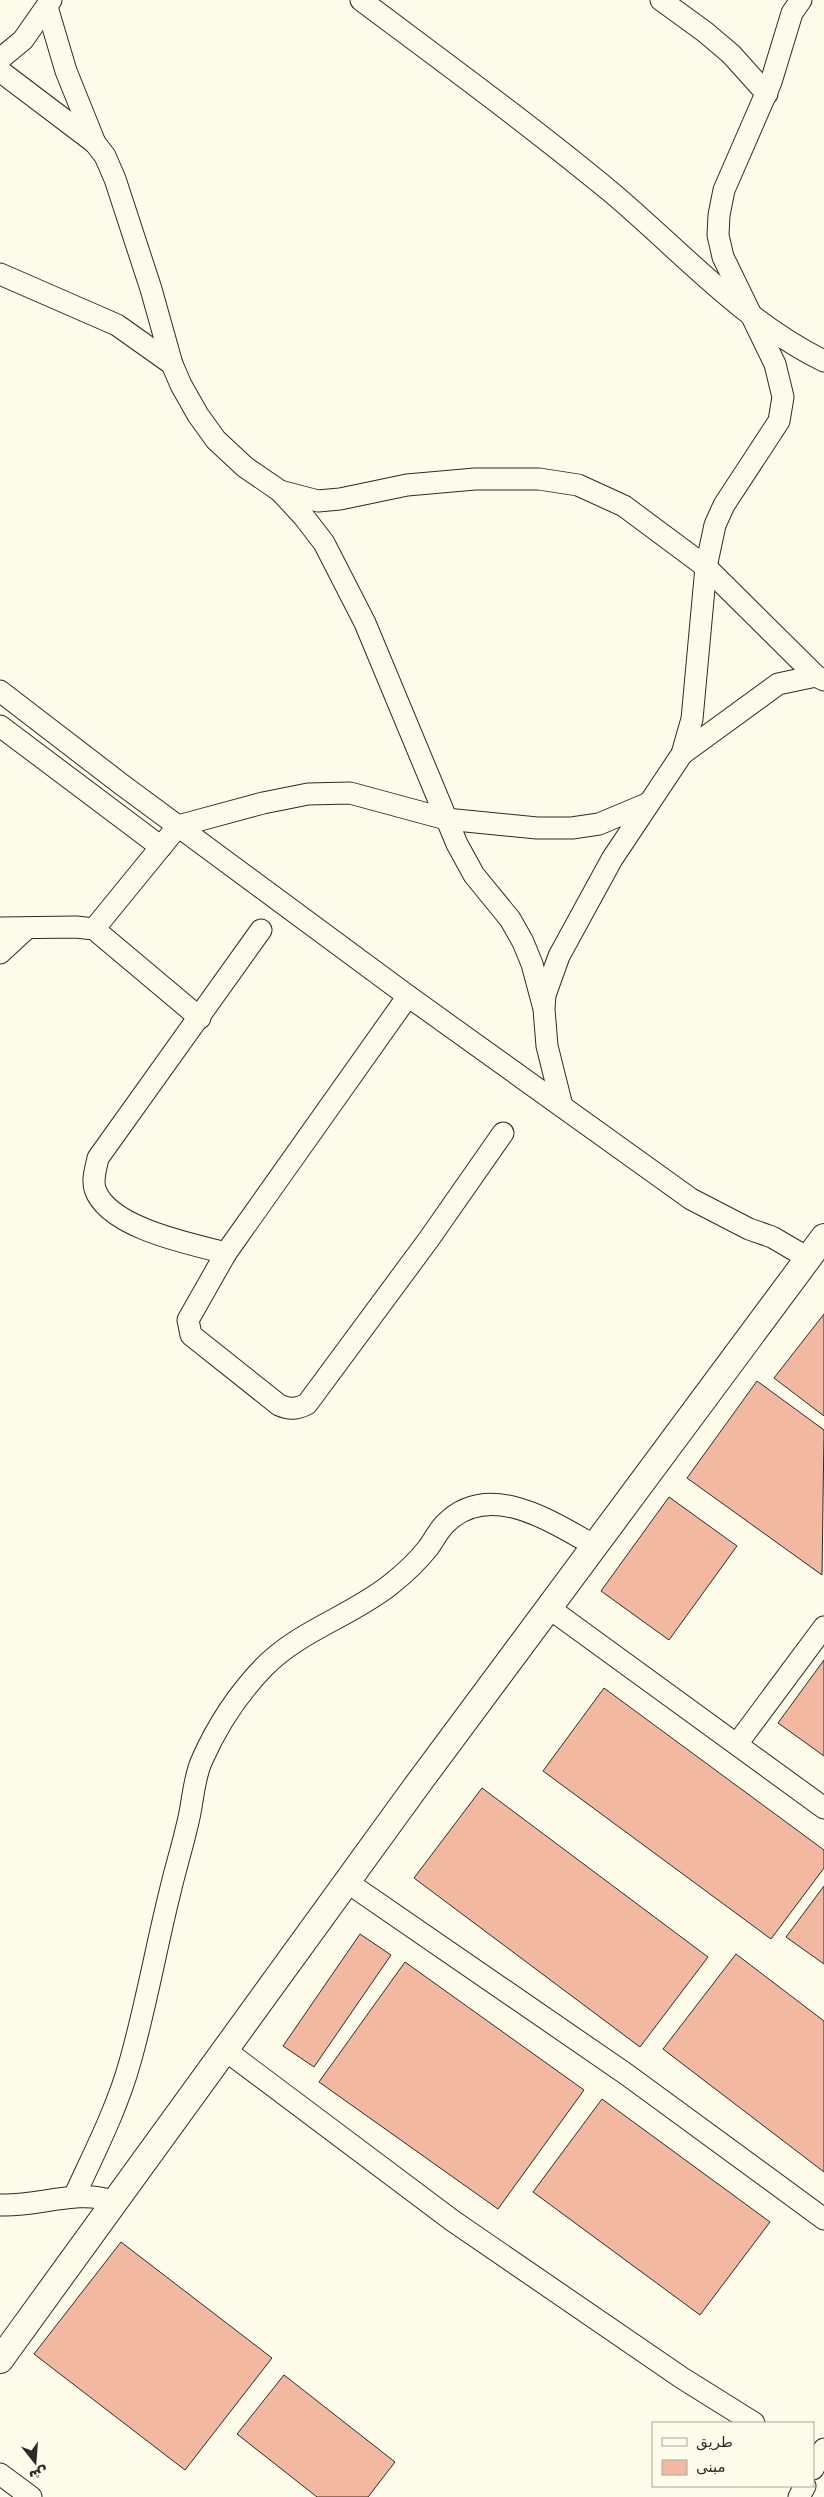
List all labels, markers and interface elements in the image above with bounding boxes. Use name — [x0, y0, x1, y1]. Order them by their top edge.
legend — [652, 2422, 814, 2487]
text: طريق — [696, 2433, 733, 2451]
north arrow — [10, 2437, 60, 2487]
text: مبنى — [696, 2458, 726, 2476]
text: ش — [27, 2464, 50, 2485]

